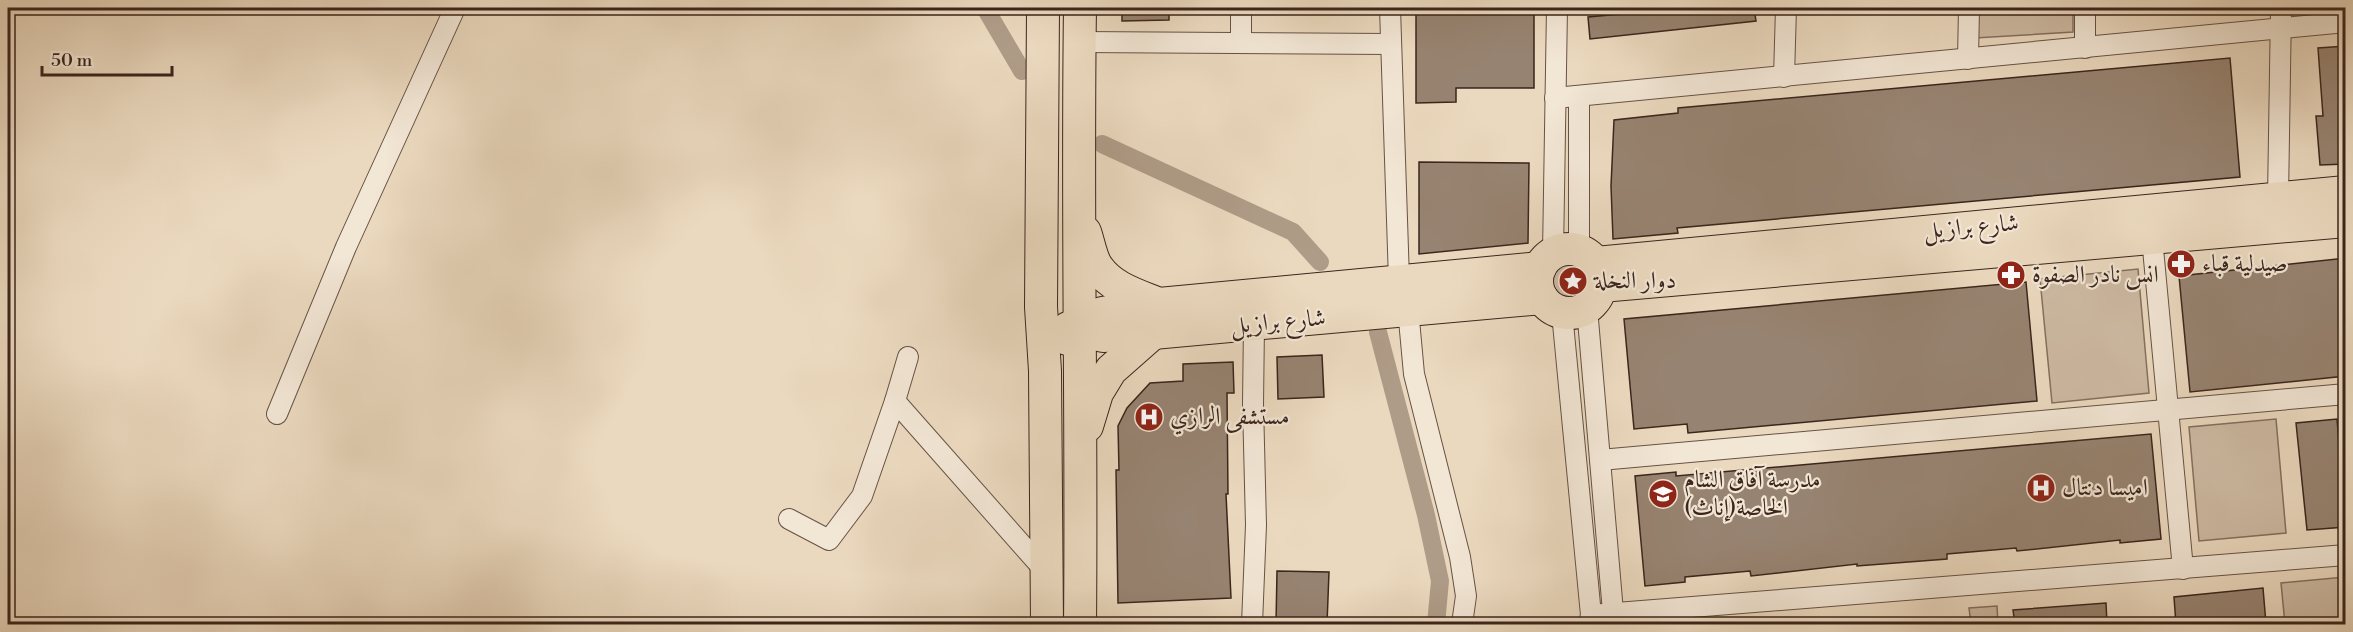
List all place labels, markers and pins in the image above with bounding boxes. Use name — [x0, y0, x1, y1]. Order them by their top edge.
pharmacy icon: صيدلية قباء — [2165, 248, 2197, 280]
place label: صيدلية قباء — [2202, 249, 2288, 279]
pharmacy icon: انس نادر الصفوة — [1995, 259, 2027, 291]
place label: انس نادر الصفوة — [2032, 260, 2159, 290]
place icon: دوار النخلة — [1557, 265, 1589, 297]
place label: دوار النخلة — [1593, 266, 1676, 296]
hospital icon: مستشفى الرازي — [1133, 401, 1165, 433]
place label: مستشفى الرازي — [1170, 402, 1290, 435]
place label: مدرسة آفاق الشام الخاصة(إناث) — [1684, 465, 1821, 523]
hospital icon: اميسا دنتال — [2025, 472, 2057, 504]
place label: اميسا دنتال — [2062, 473, 2148, 503]
school or university icon: مدرسة آفاق الشام الخاصة(إناث) — [1647, 478, 1679, 510]

